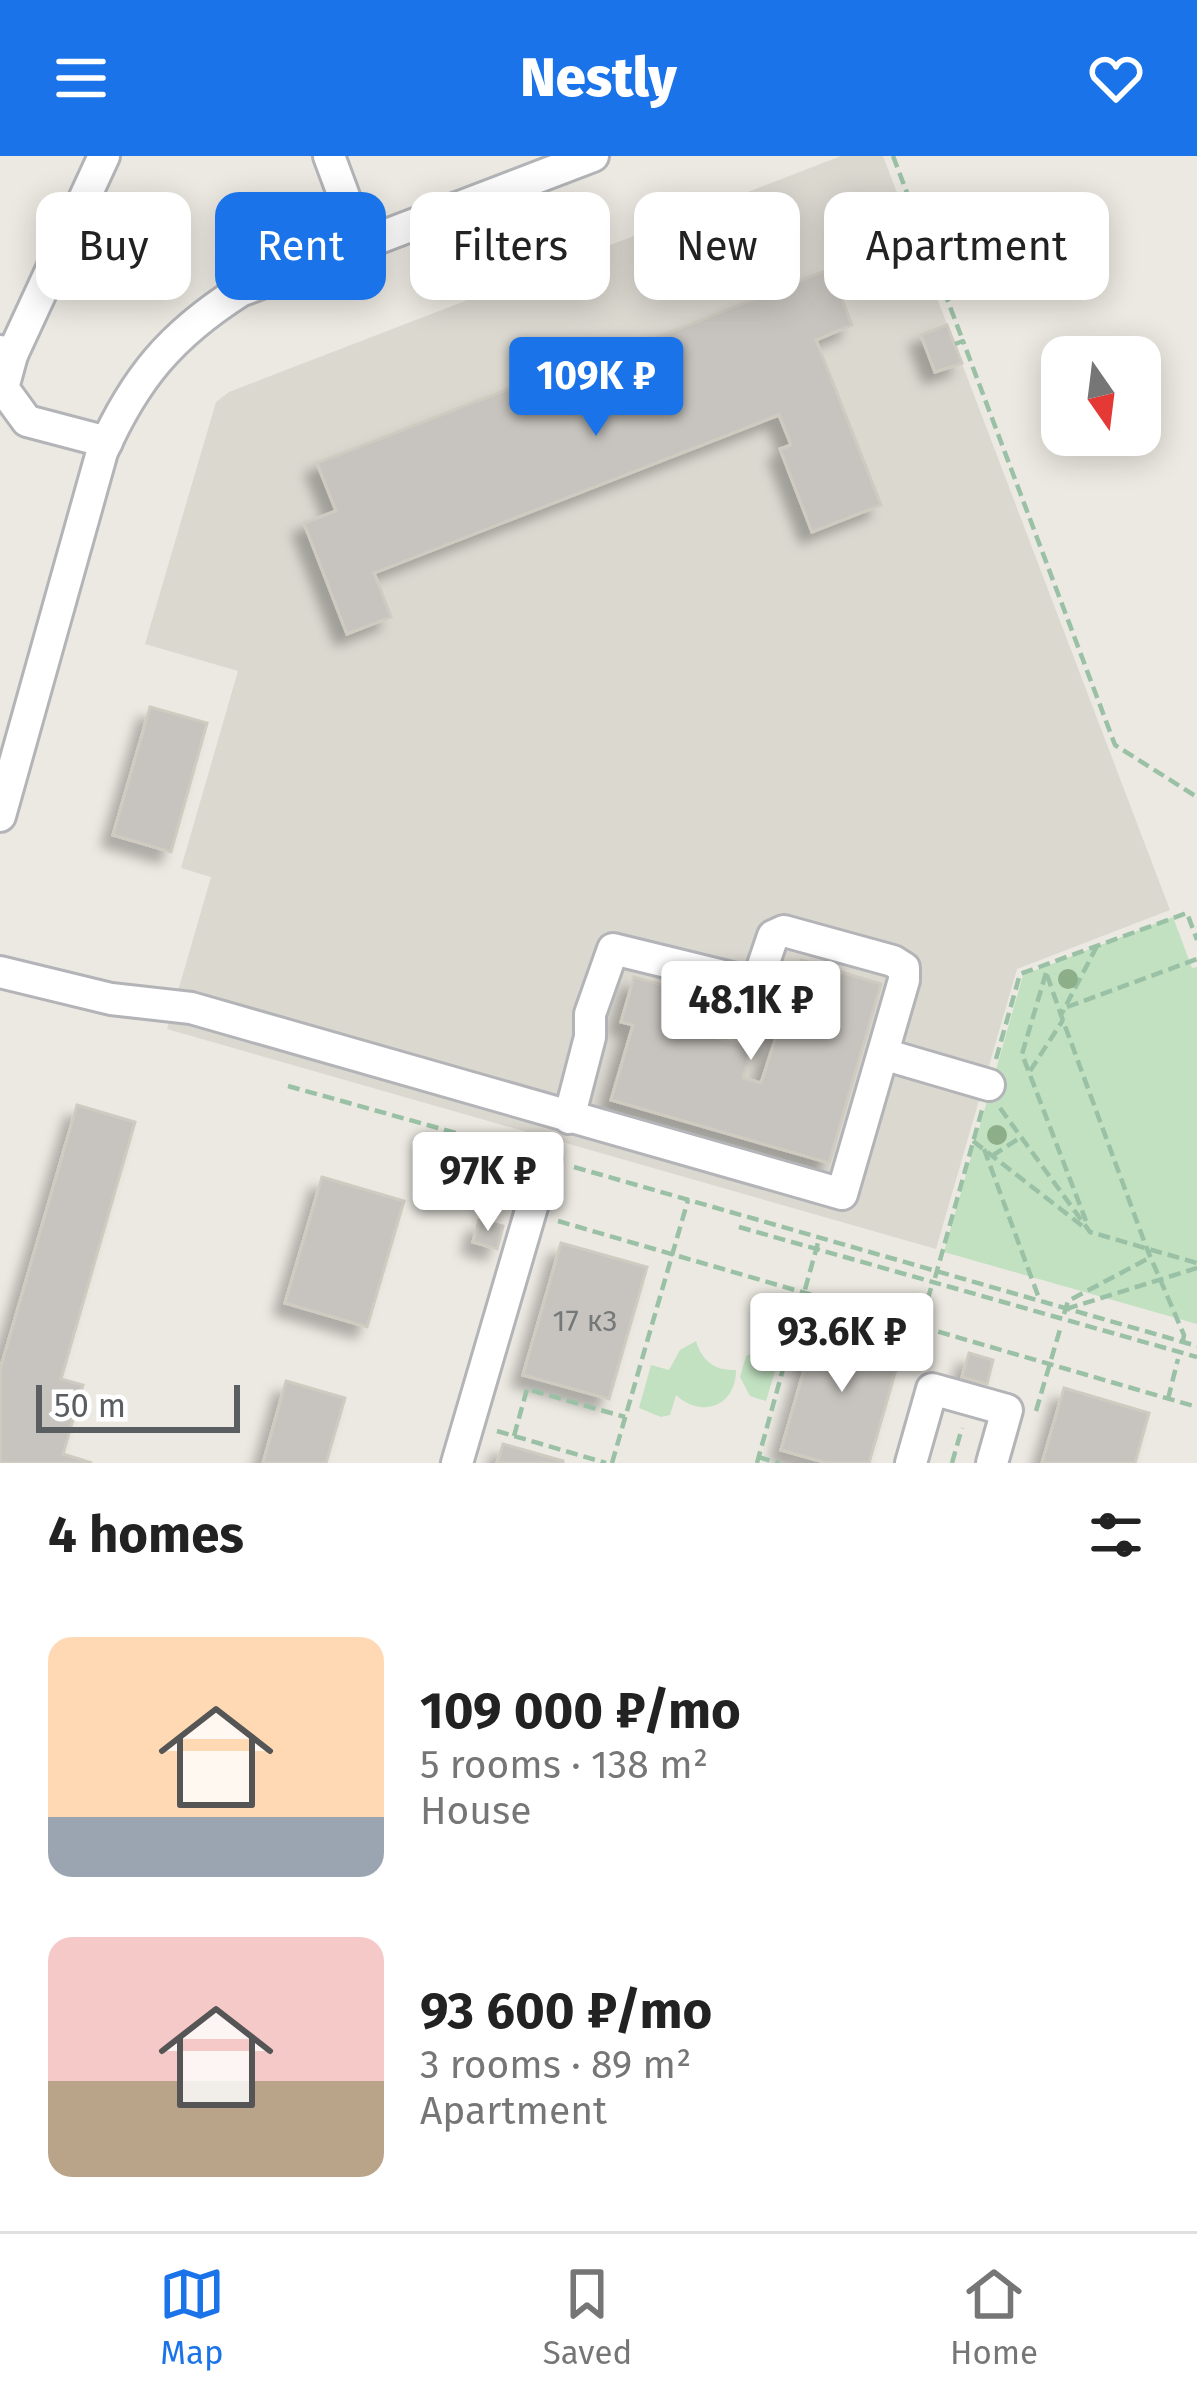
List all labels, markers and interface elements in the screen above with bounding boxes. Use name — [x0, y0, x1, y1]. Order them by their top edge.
icon: menu — [48, 45, 114, 111]
icon: heart — [1083, 45, 1149, 111]
text: Nestly — [520, 46, 677, 110]
chip: Buy — [36, 192, 191, 300]
chip: Rent — [215, 192, 386, 300]
chip: Filters — [410, 192, 610, 300]
chip: New — [634, 192, 800, 300]
chip: Apartment — [824, 192, 1109, 300]
north arrow — [1041, 336, 1161, 456]
map controls — [1041, 336, 1161, 456]
pin: 109K ₽ — [498, 337, 694, 439]
text: 109K ₽ — [536, 353, 656, 399]
pin: 48.1K ₽ — [640, 961, 862, 1063]
text: 48.1K ₽ — [688, 977, 814, 1023]
pin: 97K ₽ — [404, 1132, 572, 1234]
text: 97K ₽ — [440, 1148, 536, 1194]
pin: 93.6K ₽ — [731, 1293, 953, 1395]
house number: 17 к3 — [553, 1303, 617, 1339]
text: 93.6K ₽ — [777, 1309, 907, 1355]
scale bar — [36, 1379, 240, 1432]
text: 50 m — [54, 1386, 126, 1426]
icon: filters — [1083, 1502, 1149, 1568]
text: 4 homes — [48, 1504, 244, 1566]
text: 109 000 ₽/mo — [420, 1680, 741, 1742]
icon: home — [144, 1685, 288, 1829]
text: 5 rooms · 138 m² — [420, 1742, 708, 1788]
text: House — [420, 1788, 531, 1834]
text: 93 600 ₽/mo — [420, 1980, 712, 2042]
icon: home — [144, 1985, 288, 2129]
text: 3 rooms · 89 m² — [420, 2042, 691, 2088]
text: Apartment — [420, 2088, 607, 2134]
tab: Map — [159, 2261, 225, 2373]
tab: Saved — [543, 2261, 632, 2373]
tab: Home — [950, 2261, 1038, 2373]

